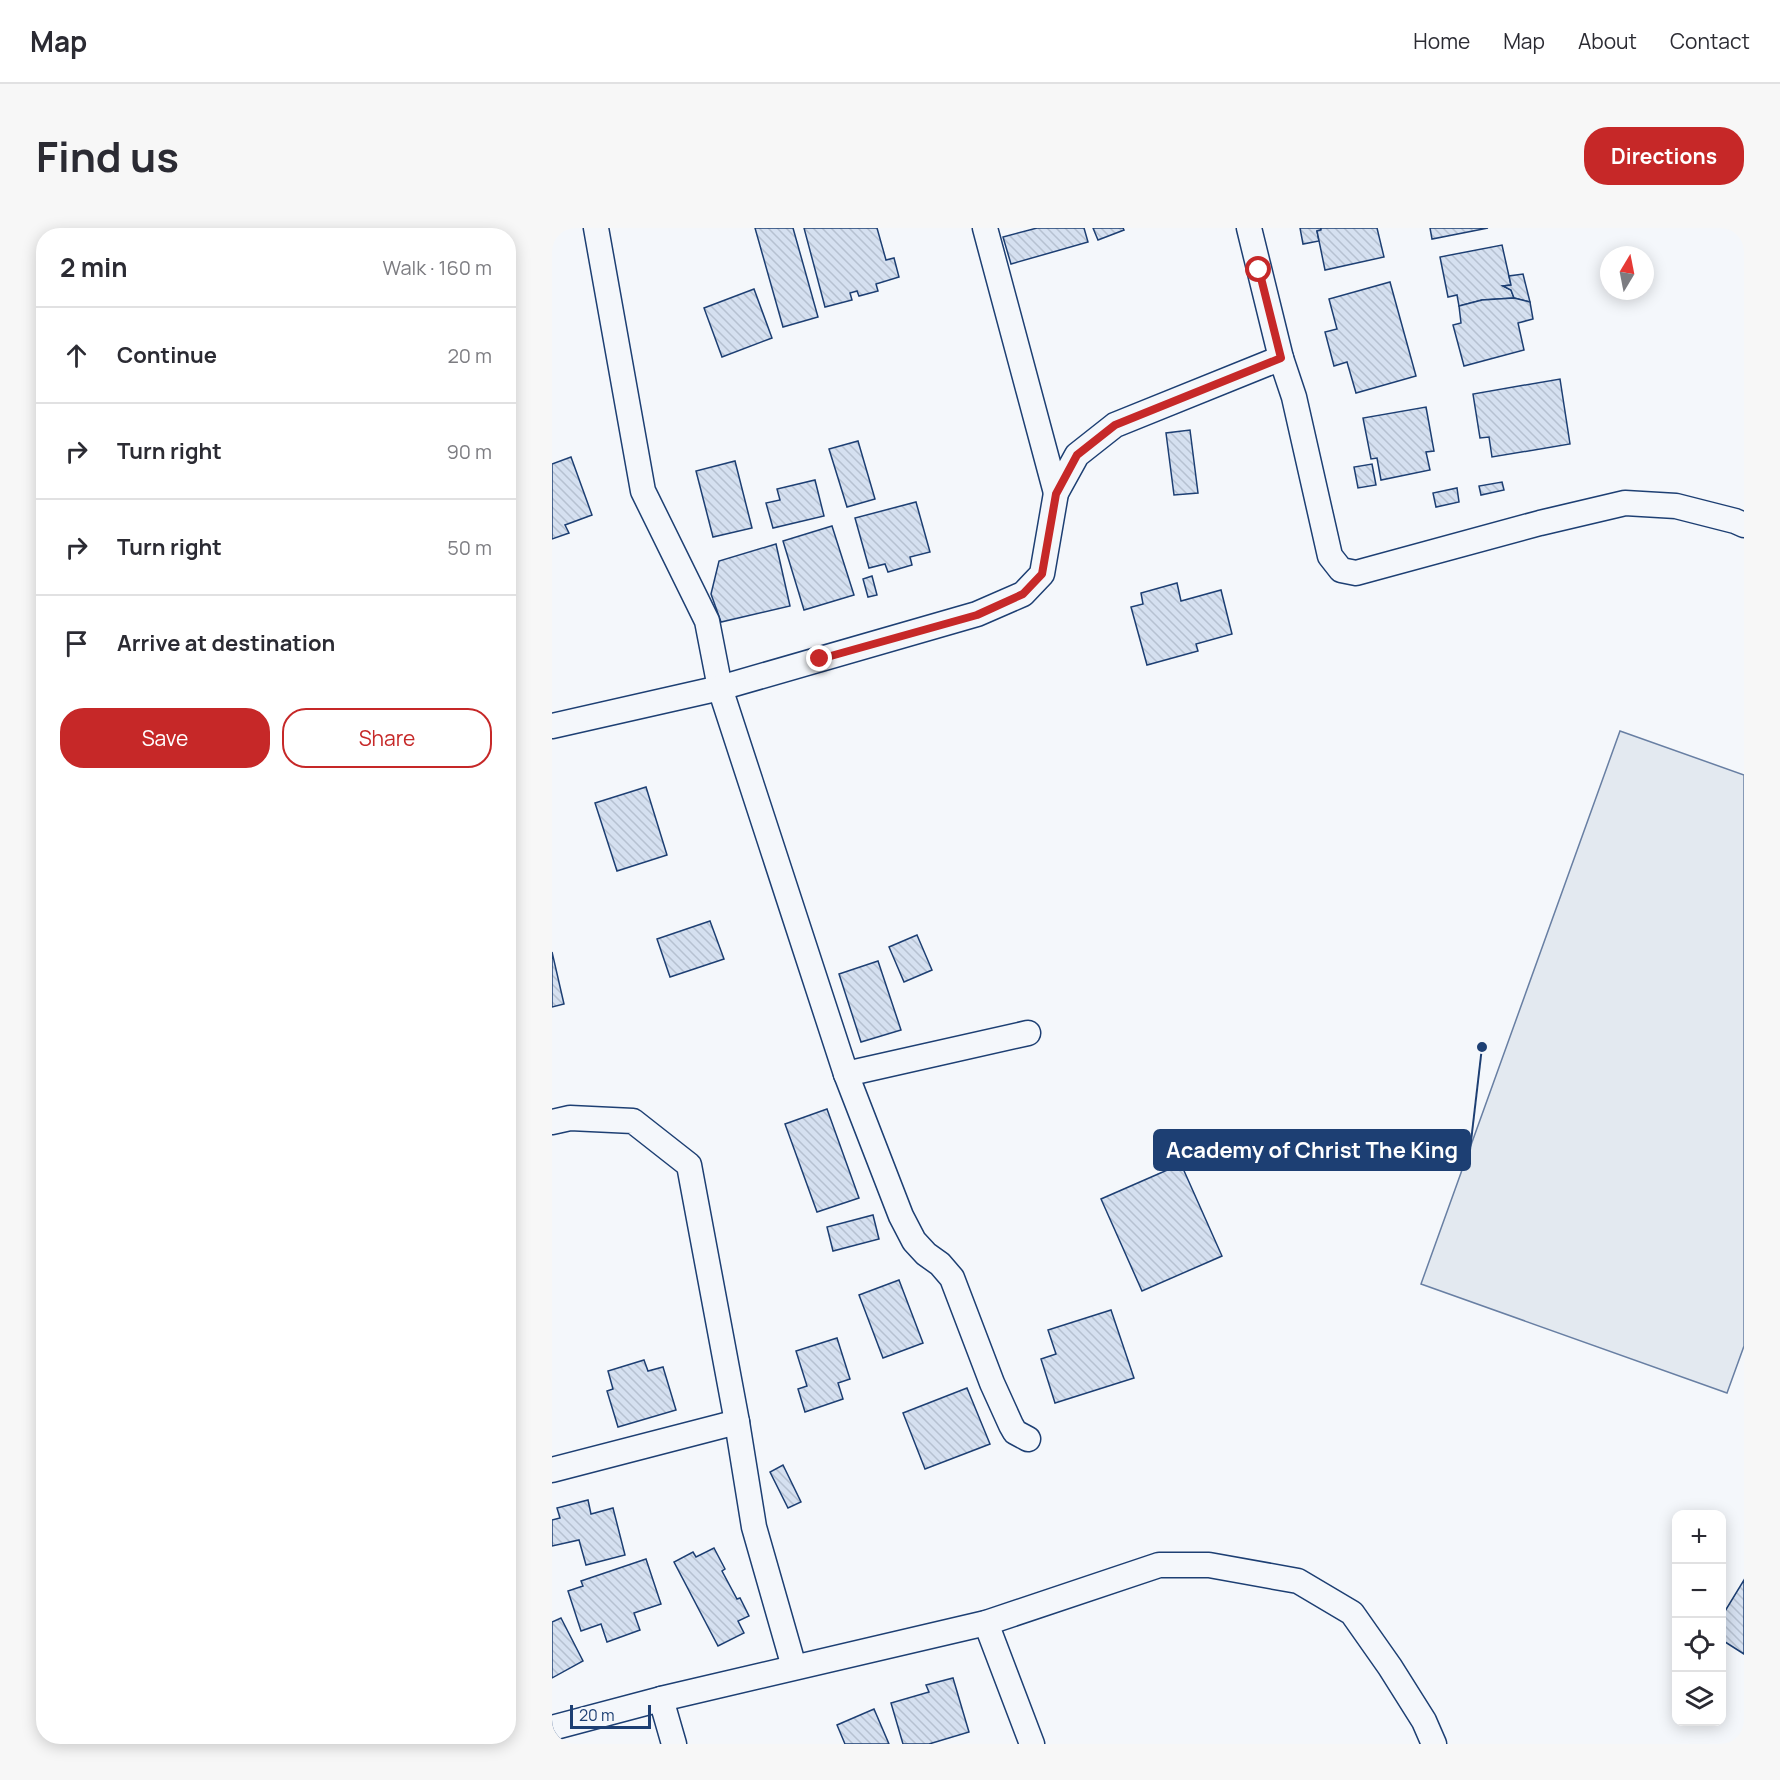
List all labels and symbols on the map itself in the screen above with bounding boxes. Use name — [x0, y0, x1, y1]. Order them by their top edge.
north arrow — [1600, 246, 1654, 300]
route start — [1245, 256, 1271, 282]
route end — [806, 645, 832, 671]
callout: Academy of Christ The King — [1154, 1130, 1470, 1170]
text: Academy of Christ The King — [1166, 1135, 1458, 1165]
scale bar — [570, 1702, 651, 1730]

